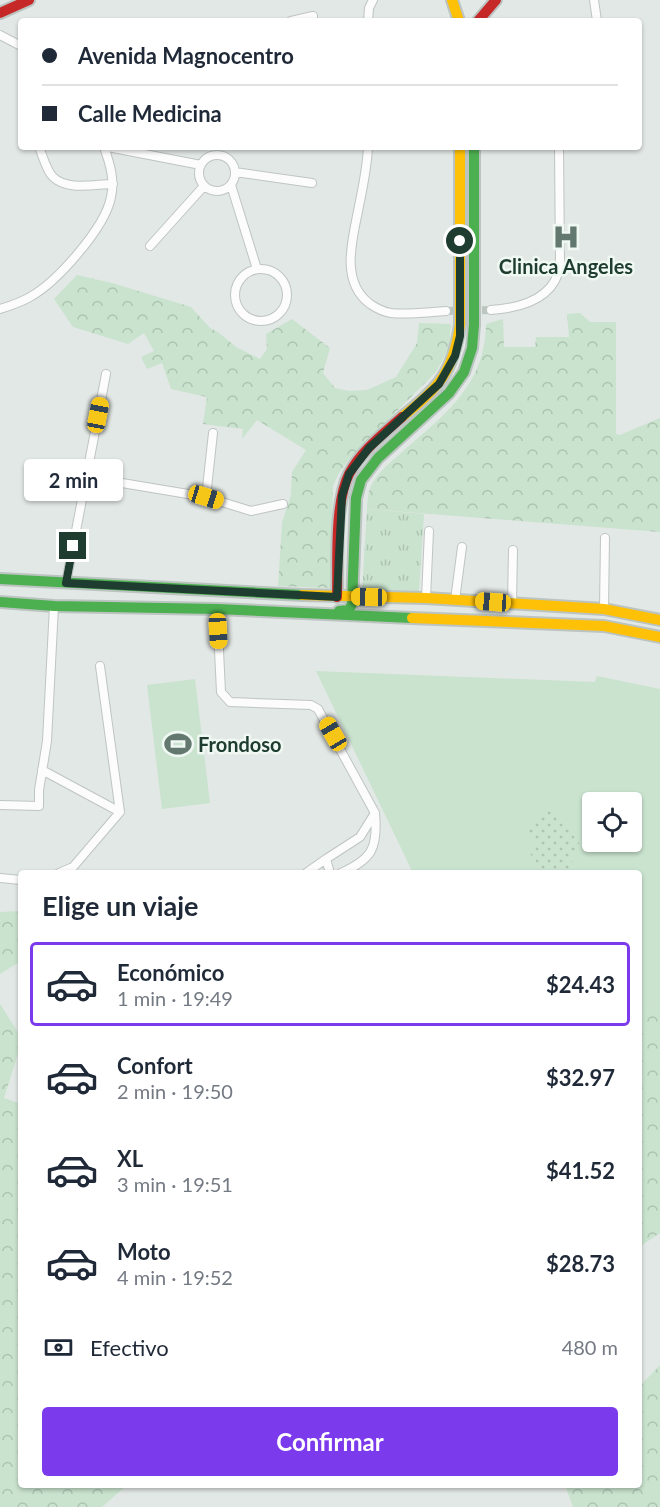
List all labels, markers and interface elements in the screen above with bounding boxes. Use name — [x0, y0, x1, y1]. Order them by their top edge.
text: Avenida Magnocentro — [78, 42, 294, 69]
text: Calle Medicina — [78, 100, 222, 127]
hospital icon: Clinica Angeles — [551, 222, 581, 252]
route start — [446, 227, 473, 254]
place label: Clinica Angeles — [499, 254, 633, 278]
car — [86, 396, 110, 434]
callout: 2 min — [23, 459, 122, 501]
text: 2 min — [49, 468, 98, 492]
car — [186, 483, 226, 511]
route end — [59, 532, 86, 559]
car — [351, 588, 387, 606]
car — [474, 592, 512, 612]
car — [208, 613, 228, 649]
car — [316, 714, 350, 754]
sports icon: Frondoso — [163, 729, 193, 759]
place label: Frondoso — [198, 732, 282, 756]
map controls — [582, 792, 642, 852]
button: locate — [582, 792, 642, 852]
text: Elige un viaje — [42, 889, 199, 922]
icon: car — [45, 957, 99, 1011]
text: Económico — [117, 959, 224, 986]
text: $24.43 — [546, 971, 615, 998]
text: 1 min · 19:49 — [117, 986, 233, 1010]
icon: car — [45, 1050, 99, 1104]
text: Confort — [117, 1052, 193, 1079]
text: $32.97 — [546, 1064, 615, 1091]
text: 2 min · 19:50 — [117, 1079, 233, 1103]
icon: car — [45, 1143, 99, 1197]
text: XL — [117, 1145, 143, 1172]
text: $41.52 — [546, 1157, 615, 1184]
text: 3 min · 19:51 — [117, 1172, 233, 1196]
icon: car — [45, 1236, 99, 1290]
text: Moto — [117, 1238, 171, 1265]
text: $28.73 — [546, 1250, 615, 1277]
text: 4 min · 19:52 — [117, 1265, 233, 1289]
icon: cash — [42, 1331, 75, 1364]
text: Efectivo — [90, 1334, 169, 1361]
text: 480 m — [562, 1335, 618, 1359]
button: Confirmar — [42, 1407, 618, 1476]

